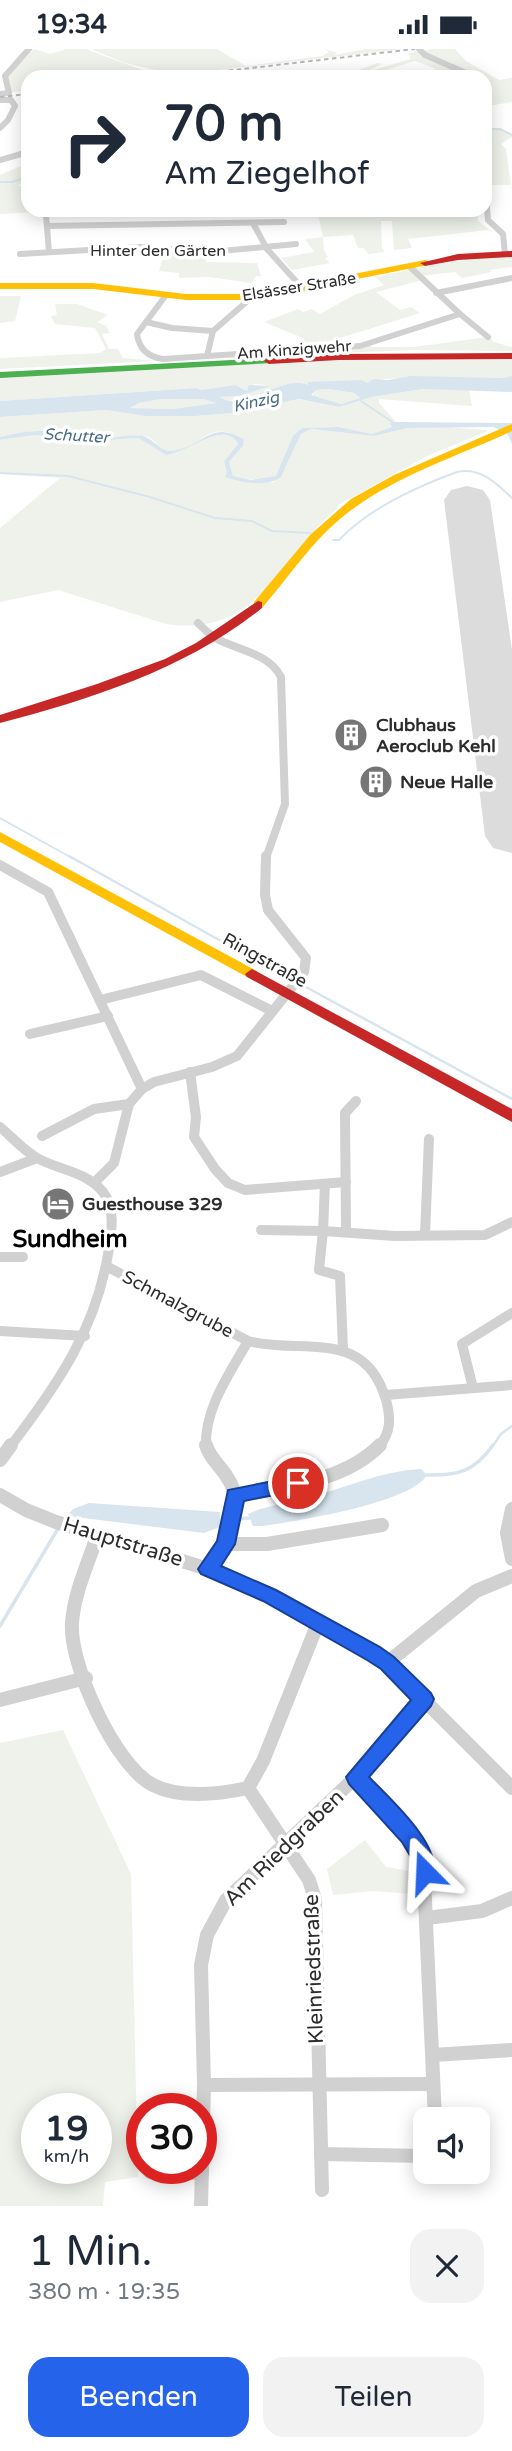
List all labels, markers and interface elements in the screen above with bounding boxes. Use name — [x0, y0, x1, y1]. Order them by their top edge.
text: 19:34 — [35, 9, 107, 40]
text: 70 m — [164, 95, 283, 154]
icon: right — [49, 98, 140, 189]
text: Am Ziegelhof — [164, 155, 369, 193]
street label: Hinter den Gärten — [90, 241, 226, 261]
street label: Elsässer Straße — [241, 268, 357, 306]
street label: Am Kinzigwehr — [236, 336, 353, 364]
water label: Kinzig — [231, 387, 282, 417]
water label: Schutter — [43, 424, 111, 448]
place label: Clubhaus Aeroclub Kehl — [376, 714, 496, 757]
building icon: Clubhaus Aeroclub Kehl — [332, 716, 370, 754]
building icon: Neue Halle — [357, 763, 395, 801]
place label: Neue Halle — [400, 771, 493, 793]
street label: Ringstraße — [219, 928, 311, 992]
hotel icon: Guesthouse 329 — [39, 1185, 77, 1223]
place label: Guesthouse 329 — [82, 1193, 223, 1215]
district label: Sundheim — [12, 1225, 128, 1254]
street label: Schmalzgrube — [119, 1266, 237, 1342]
pin — [268, 1453, 328, 1513]
icon: arrive — [279, 1464, 317, 1502]
street label: Hauptstraße — [60, 1512, 186, 1572]
street label: Am Riedgraben — [219, 1785, 349, 1911]
position arrow — [388, 1835, 462, 1909]
street label: Kleinriedstraße — [299, 1893, 329, 2044]
speed limit sign: 30 — [126, 2093, 217, 2184]
map controls — [413, 2107, 490, 2184]
button: sound — [413, 2107, 490, 2184]
text: 19 — [45, 2108, 88, 2150]
text: km/h — [44, 2145, 89, 2167]
text: 1 Min. — [28, 2226, 152, 2277]
button: close — [410, 2229, 484, 2303]
text: 380 m · 19:35 — [28, 2278, 180, 2306]
button: Beenden — [28, 2357, 249, 2437]
button: Teilen — [263, 2357, 484, 2437]

